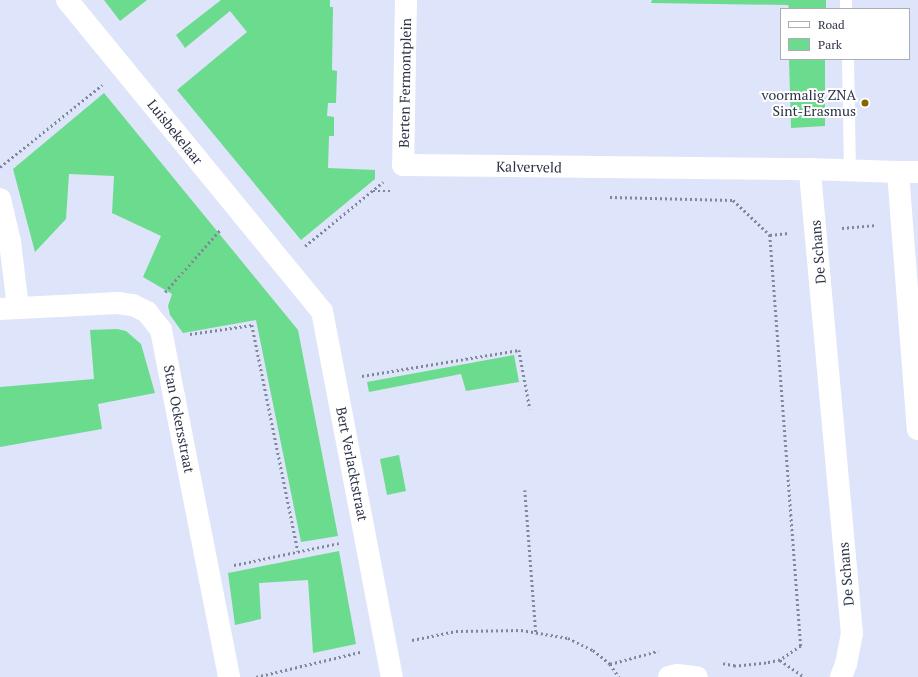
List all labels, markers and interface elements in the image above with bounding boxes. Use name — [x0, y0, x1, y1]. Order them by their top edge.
legend — [780, 8, 910, 60]
text: Road — [818, 17, 845, 32]
street label: Berten Fermontplein — [395, 18, 415, 148]
text: Park — [818, 37, 842, 52]
place label: voormalig ZNA Sint-Erasmus — [762, 87, 856, 120]
street label: Luisbekelaar — [144, 96, 206, 168]
marker: voormalig ZNA Sint-Erasmus — [859, 97, 871, 109]
street label: Kalverveld — [496, 158, 562, 176]
street label: De Schans — [807, 219, 829, 285]
street label: Stan Ockersstraat — [160, 363, 198, 475]
street label: Bert Verlacktstraat — [333, 405, 371, 523]
street label: De Schans — [835, 541, 857, 607]

